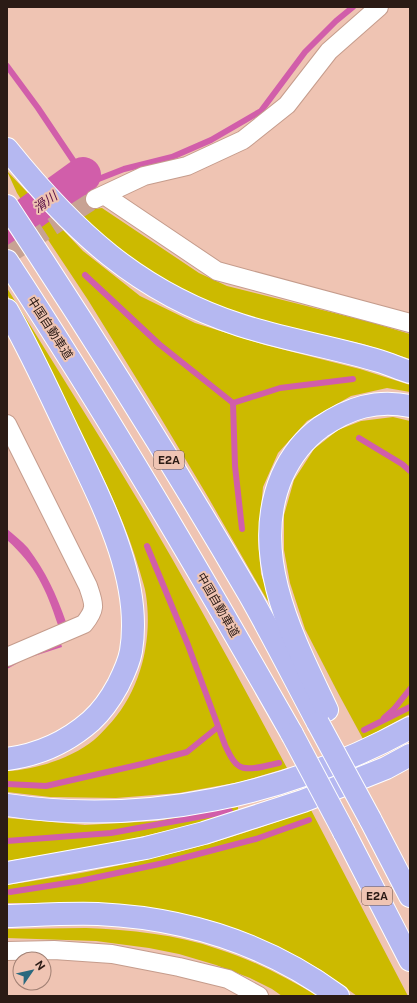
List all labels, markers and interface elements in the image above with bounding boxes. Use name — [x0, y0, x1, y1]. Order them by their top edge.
water label: 滑川 — [30, 187, 62, 216]
street label: 中国自動車道 — [25, 294, 75, 362]
road number: E2A — [154, 451, 184, 469]
street label: 中国自動車道 — [194, 570, 242, 640]
road number: E2A — [362, 887, 392, 905]
north arrow — [12, 951, 52, 991]
text: N — [33, 958, 48, 972]

